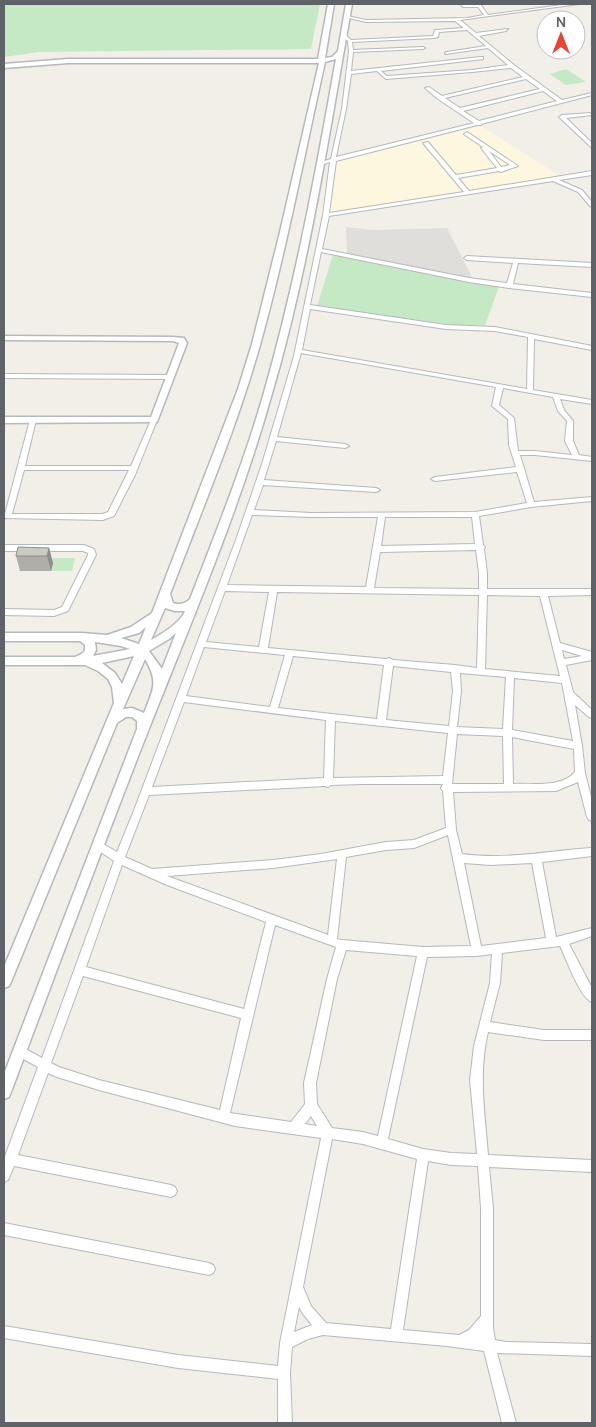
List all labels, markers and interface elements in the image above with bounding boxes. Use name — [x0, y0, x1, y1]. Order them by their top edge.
north arrow — [536, 10, 586, 60]
text: N — [556, 12, 566, 31]

